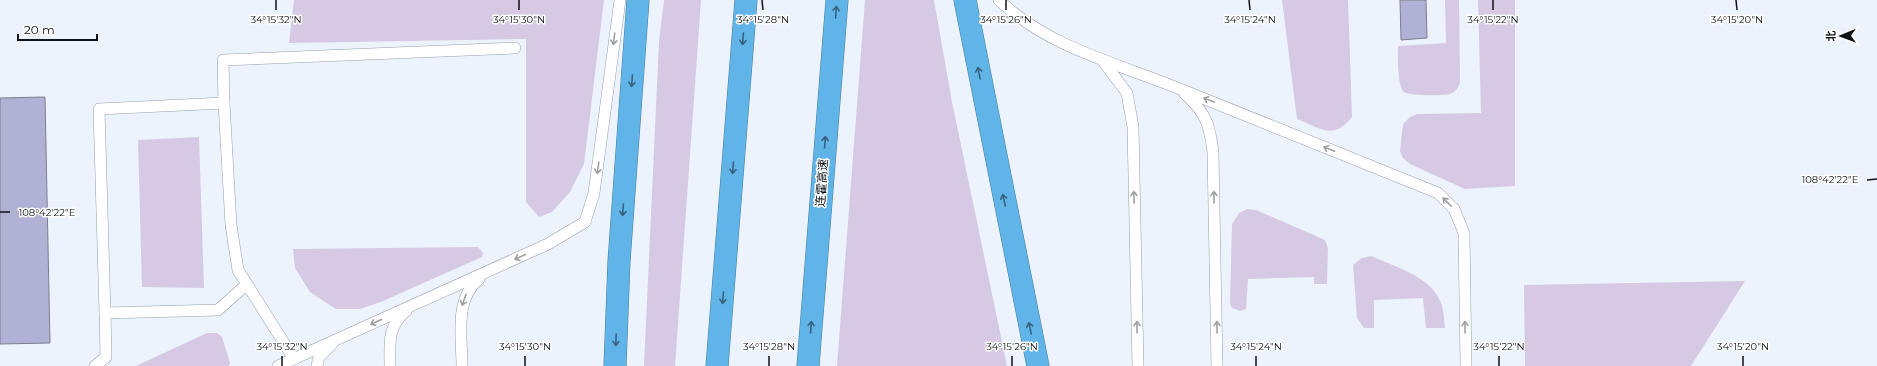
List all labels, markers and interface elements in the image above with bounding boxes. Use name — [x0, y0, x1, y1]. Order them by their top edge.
one-way arrow — [832, 6, 839, 19]
text: 34°15'32"N — [250, 13, 302, 26]
text: 34°15'30"N — [493, 13, 545, 26]
text: 34°15'28"N — [737, 13, 789, 26]
text: 34°15'26"N — [980, 13, 1032, 26]
text: 34°15'24"N — [1224, 13, 1276, 26]
text: 34°15'22"N — [1467, 13, 1519, 26]
text: 34°15'20"N — [1711, 13, 1763, 26]
scale bar — [18, 16, 97, 42]
north arrow — [1821, 16, 1861, 56]
text: 20 m — [24, 22, 55, 37]
text: 北 — [1824, 31, 1838, 42]
one-way arrow — [610, 32, 618, 45]
one-way arrow — [739, 32, 746, 45]
one-way arrow — [975, 67, 983, 80]
one-way arrow — [629, 74, 636, 87]
one-way arrow — [1203, 96, 1215, 104]
one-way arrow — [822, 136, 829, 149]
one-way arrow — [1324, 144, 1336, 152]
street label: 连霍高速 — [812, 158, 831, 207]
one-way arrow — [594, 161, 602, 174]
one-way arrow — [729, 162, 736, 175]
text: 108°42'22"E — [1802, 173, 1859, 186]
one-way arrow — [1131, 191, 1138, 204]
one-way arrow — [1210, 191, 1218, 204]
one-way arrow — [1000, 194, 1008, 207]
one-way arrow — [1442, 197, 1452, 207]
one-way arrow — [619, 203, 626, 216]
text: 108°42'22"E — [19, 206, 76, 219]
one-way arrow — [514, 254, 526, 261]
one-way arrow — [719, 291, 726, 304]
one-way arrow — [460, 293, 468, 305]
one-way arrow — [370, 319, 382, 326]
one-way arrow — [808, 321, 815, 334]
one-way arrow — [1134, 321, 1141, 334]
one-way arrow — [1213, 321, 1220, 334]
one-way arrow — [1461, 321, 1469, 334]
one-way arrow — [1026, 322, 1034, 335]
one-way arrow — [612, 333, 620, 346]
text: 34°15'32"N — [256, 340, 308, 353]
text: 34°15'30"N — [499, 340, 551, 353]
text: 34°15'28"N — [743, 340, 795, 353]
text: 34°15'26"N — [986, 340, 1038, 353]
text: 34°15'24"N — [1230, 340, 1282, 353]
text: 34°15'22"N — [1473, 340, 1525, 353]
text: 34°15'20"N — [1717, 340, 1769, 353]

